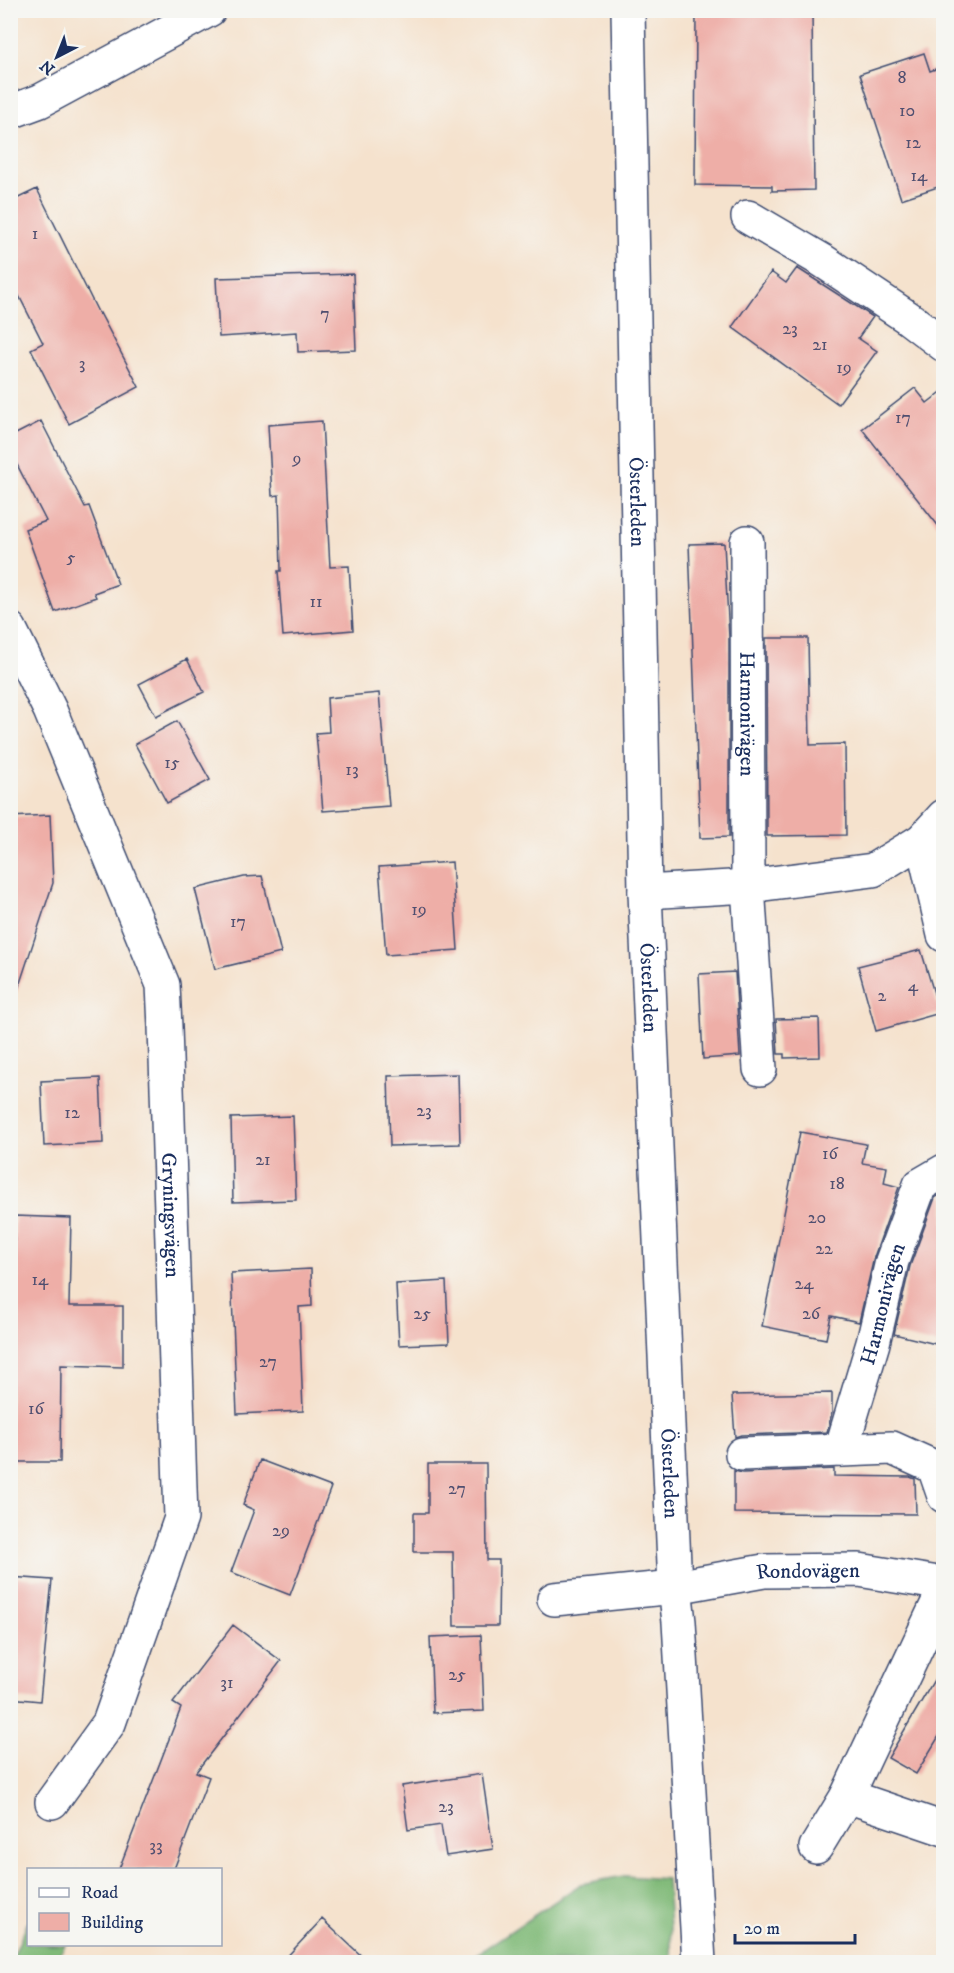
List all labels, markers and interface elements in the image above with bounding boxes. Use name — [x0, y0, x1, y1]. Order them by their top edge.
north arrow — [27, 27, 87, 87]
text: N — [36, 56, 59, 79]
house number: 8 — [897, 67, 907, 89]
house number: 10 — [899, 100, 915, 122]
house number: 12 — [905, 132, 921, 154]
house number: 14 — [911, 165, 928, 187]
house number: 1 — [32, 223, 38, 245]
house number: 7 — [320, 303, 330, 325]
house number: 23 — [782, 318, 798, 340]
house number: 21 — [812, 334, 828, 356]
house number: 3 — [79, 353, 85, 375]
house number: 19 — [836, 357, 852, 379]
house number: 17 — [895, 407, 911, 429]
house number: 9 — [292, 448, 301, 470]
street label: Österleden — [623, 457, 650, 547]
house number: 5 — [67, 547, 76, 569]
house number: 11 — [309, 591, 323, 613]
street label: Harmonivägen — [733, 652, 760, 776]
house number: 15 — [164, 752, 180, 774]
house number: 13 — [345, 759, 359, 781]
house number: 19 — [411, 899, 427, 921]
house number: 17 — [230, 911, 246, 933]
street label: Österleden — [633, 942, 663, 1033]
house number: 4 — [908, 975, 919, 997]
house number: 2 — [878, 985, 887, 1007]
house number: 23 — [416, 1100, 432, 1122]
house number: 12 — [64, 1102, 80, 1124]
house number: 16 — [822, 1143, 839, 1165]
house number: 21 — [255, 1149, 271, 1171]
street label: Gryningsvägen — [155, 1152, 185, 1278]
house number: 18 — [829, 1173, 845, 1195]
house number: 20 — [808, 1207, 826, 1229]
house number: 22 — [815, 1238, 833, 1260]
street label: Harmonivägen — [855, 1239, 912, 1368]
house number: 14 — [32, 1269, 49, 1291]
house number: 24 — [794, 1273, 814, 1295]
house number: 25 — [413, 1303, 431, 1325]
house number: 26 — [802, 1303, 821, 1325]
house number: 27 — [259, 1351, 277, 1373]
house number: 16 — [28, 1398, 45, 1420]
street label: Österleden — [654, 1428, 684, 1519]
house number: 27 — [448, 1478, 466, 1500]
house number: 29 — [272, 1520, 290, 1542]
street label: Rondovägen — [754, 1558, 860, 1586]
house number: 25 — [448, 1664, 466, 1686]
house number: 31 — [220, 1672, 234, 1694]
house number: 23 — [438, 1796, 454, 1818]
house number: 33 — [149, 1835, 163, 1857]
legend — [27, 1868, 222, 1946]
text: Road — [81, 1882, 118, 1904]
scale bar — [735, 1907, 855, 1945]
text: Building — [81, 1912, 143, 1934]
text: 20 m — [744, 1918, 780, 1940]

